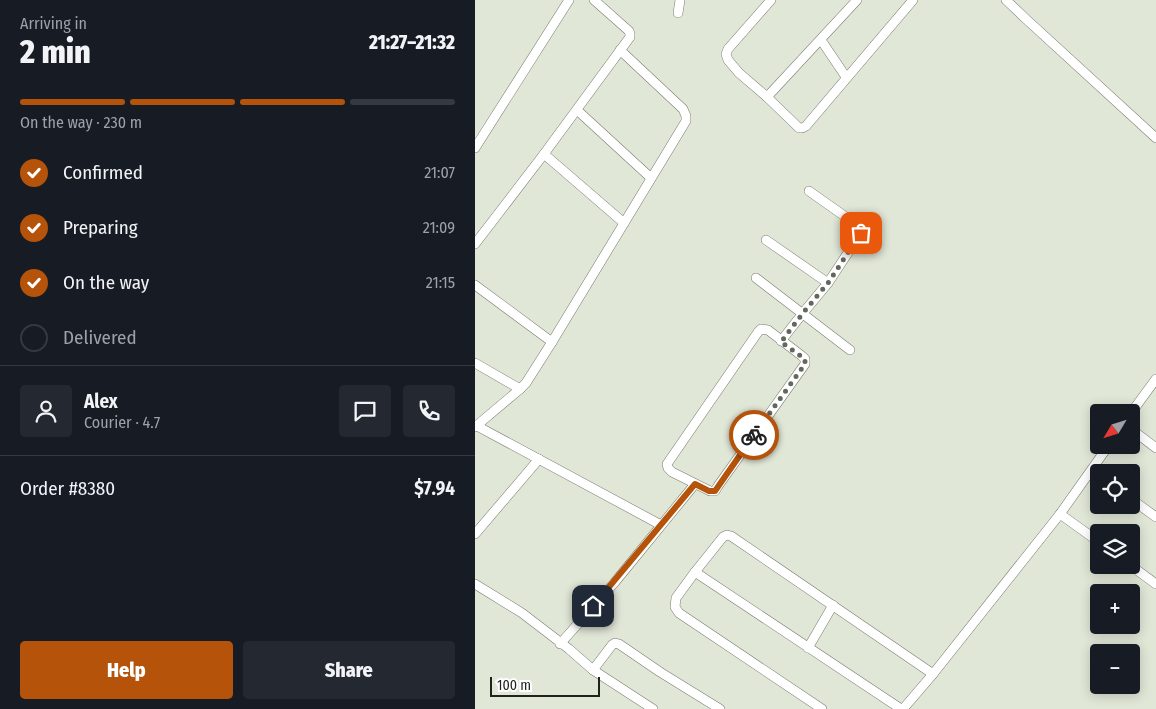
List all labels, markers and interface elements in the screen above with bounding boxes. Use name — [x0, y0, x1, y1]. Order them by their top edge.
text: Arriving in — [20, 14, 87, 33]
text: 21:27–21:32 — [369, 31, 455, 54]
text: 2 min — [20, 33, 91, 71]
text: On the way · 230 m — [20, 113, 142, 132]
icon: check — [20, 159, 48, 187]
text: Confirmed — [63, 161, 143, 184]
text: 21:07 — [424, 163, 455, 182]
pin — [840, 212, 882, 254]
icon: check — [20, 214, 48, 242]
text: Preparing — [63, 216, 138, 239]
text: 21:09 — [423, 218, 455, 237]
icon: bag — [847, 219, 875, 247]
icon: check — [20, 269, 48, 297]
text: On the way — [63, 271, 149, 294]
text: 21:15 — [426, 273, 455, 292]
text: Delivered — [63, 326, 137, 349]
button: person — [20, 385, 72, 437]
button: chat — [339, 385, 391, 437]
button: phone — [403, 385, 455, 437]
text: Alex — [84, 390, 118, 413]
north arrow — [1090, 404, 1140, 454]
map controls — [1090, 404, 1140, 694]
courier — [729, 410, 779, 460]
text: Courier · 4.7 — [84, 413, 160, 432]
icon: bike — [740, 421, 768, 449]
button: locate — [1090, 464, 1140, 514]
text: Order #8380 — [20, 477, 115, 500]
text: $7.94 — [414, 477, 455, 500]
button: layers — [1090, 524, 1140, 574]
button: + — [1090, 584, 1140, 634]
pin — [572, 585, 614, 627]
icon: home — [579, 592, 607, 620]
button: Help — [20, 641, 233, 699]
button: Share — [243, 641, 455, 699]
button: − — [1090, 644, 1140, 694]
scale bar — [490, 674, 600, 697]
text: 100 m — [497, 677, 531, 694]

